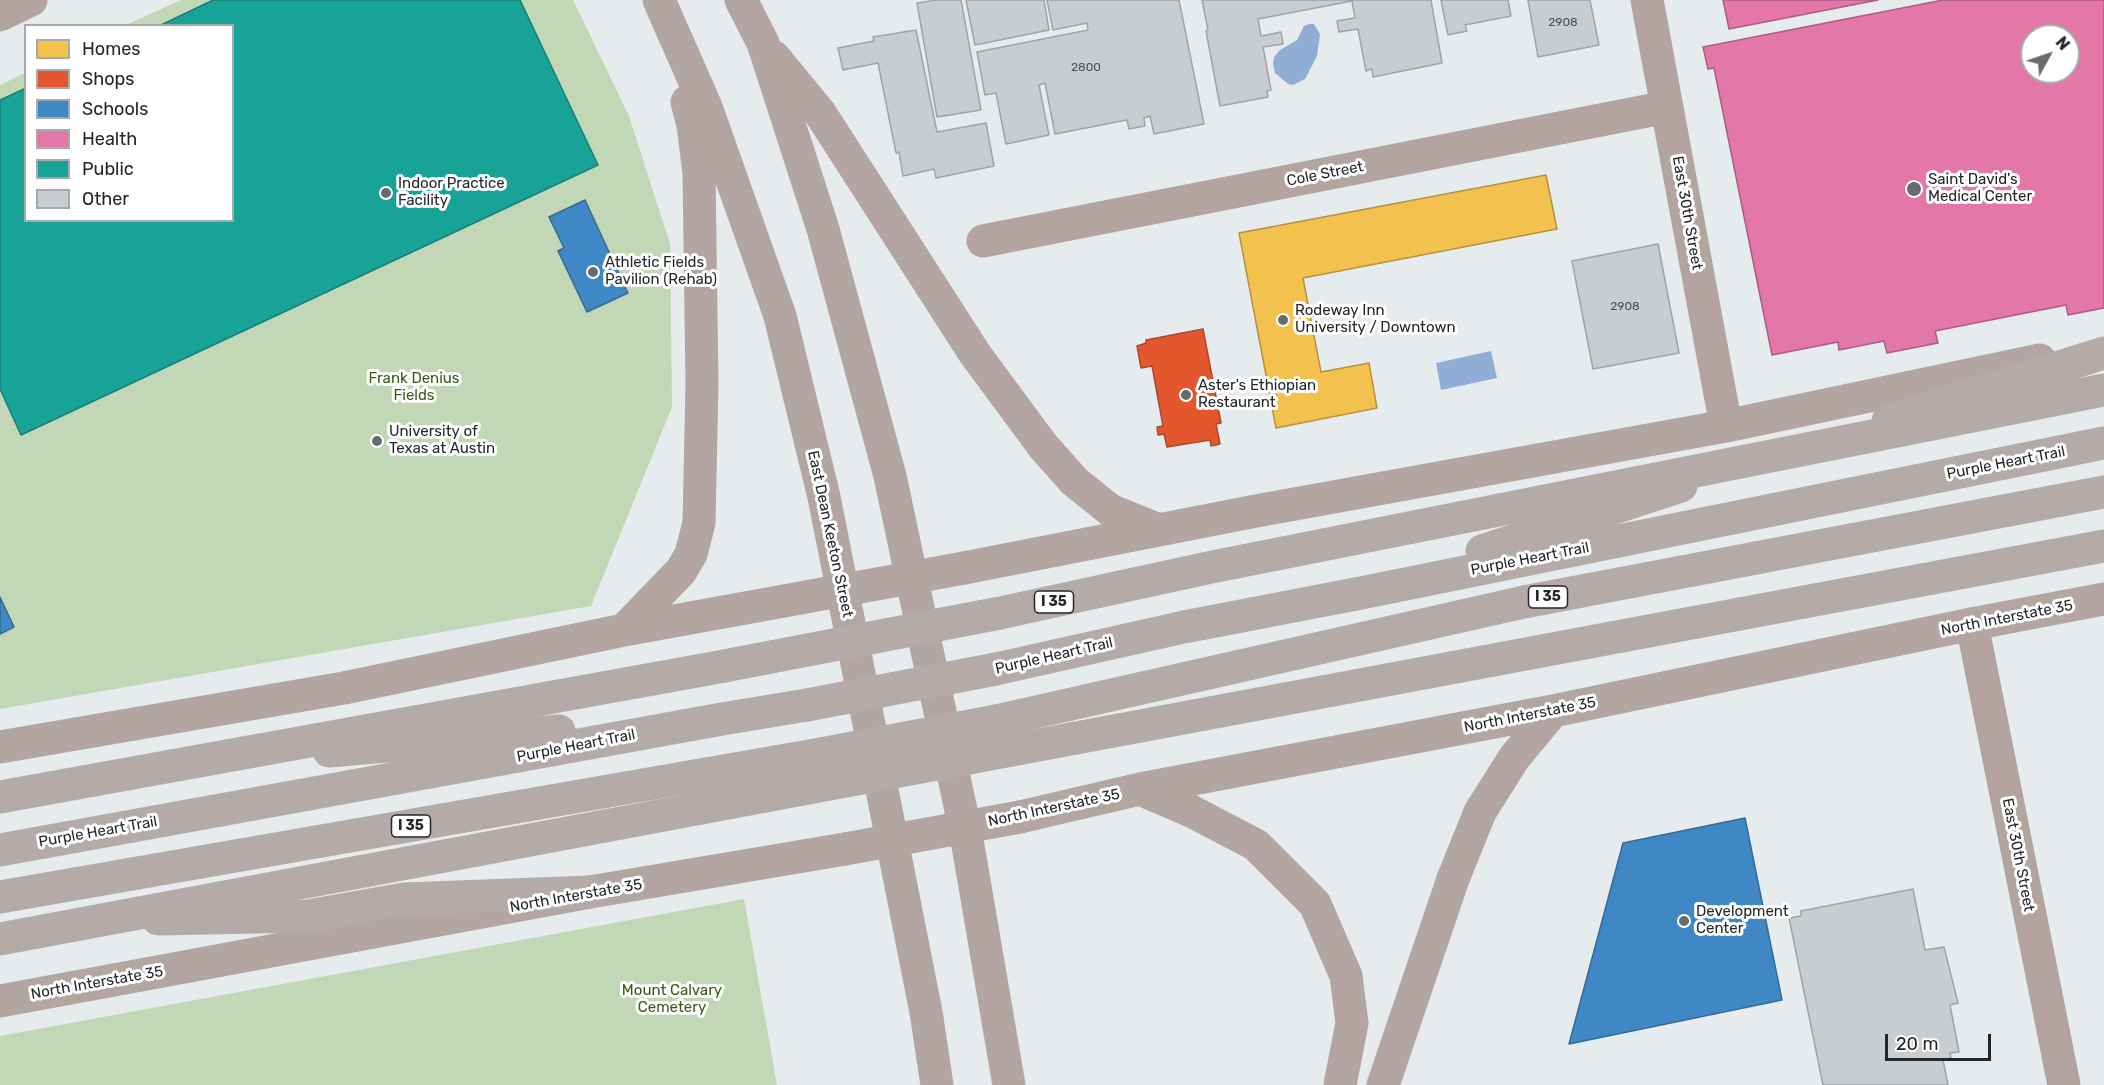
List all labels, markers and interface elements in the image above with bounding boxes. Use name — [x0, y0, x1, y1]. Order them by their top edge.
house number: 2908 — [1548, 16, 1578, 30]
legend — [24, 24, 234, 222]
north arrow — [2020, 24, 2080, 84]
text: N — [2052, 33, 2074, 54]
text: Homes — [82, 38, 140, 60]
house number: 2800 — [1071, 61, 1101, 75]
text: Shops — [82, 68, 134, 90]
text: Schools — [82, 98, 148, 120]
text: Health — [82, 128, 137, 150]
street label: East 30th Street — [1668, 155, 1706, 271]
text: Public — [82, 158, 134, 180]
street label: Cole Street — [1285, 158, 1365, 190]
place label: Saint David's Medical Center — [1928, 171, 2032, 206]
place label: Indoor Practice Facility — [398, 175, 505, 210]
marker: Saint David's Medical Center — [1905, 180, 1923, 198]
marker: Indoor Practice Facility — [379, 186, 393, 200]
text: Other — [82, 188, 129, 210]
place label: Athletic Fields Pavilion (Rehab) — [605, 254, 717, 289]
marker: Athletic Fields Pavilion (Rehab) — [586, 265, 600, 279]
house number: 2908 — [1610, 300, 1640, 314]
place label: Rodeway Inn University / Downtown — [1295, 302, 1456, 337]
marker: Rodeway Inn University / Downtown — [1276, 313, 1290, 327]
park label: Frank Denius Fields — [368, 370, 460, 405]
place label: Aster's Ethiopian Restaurant — [1198, 377, 1316, 412]
marker: Aster's Ethiopian Restaurant — [1179, 388, 1193, 402]
place label: University of Texas at Austin — [389, 423, 495, 458]
marker: University of Texas at Austin — [370, 434, 384, 448]
street label: Purple Heart Trail — [1945, 443, 2067, 483]
street label: East Dean Keeton Street — [803, 449, 857, 619]
street label: Purple Heart Trail — [1469, 539, 1591, 579]
road number: I 35 — [1528, 586, 1568, 608]
road number: I 35 — [1034, 591, 1074, 613]
street label: North Interstate 35 — [1940, 596, 2074, 640]
street label: Purple Heart Trail — [993, 634, 1115, 678]
street label: North Interstate 35 — [1463, 693, 1597, 737]
street label: Purple Heart Trail — [515, 726, 637, 766]
street label: North Interstate 35 — [987, 785, 1121, 831]
street label: East 30th Street — [1998, 797, 2038, 913]
street label: Purple Heart Trail — [37, 813, 159, 851]
road number: I 35 — [392, 815, 430, 837]
street label: North Interstate 35 — [508, 875, 644, 917]
place label: Development Center — [1696, 903, 1789, 938]
marker: Development Center — [1677, 914, 1691, 928]
street label: North Interstate 35 — [29, 962, 165, 1004]
park label: Mount Calvary Cemetery — [622, 982, 722, 1017]
scale bar — [1888, 1022, 1994, 1060]
text: 20 m — [1896, 1033, 1938, 1055]

